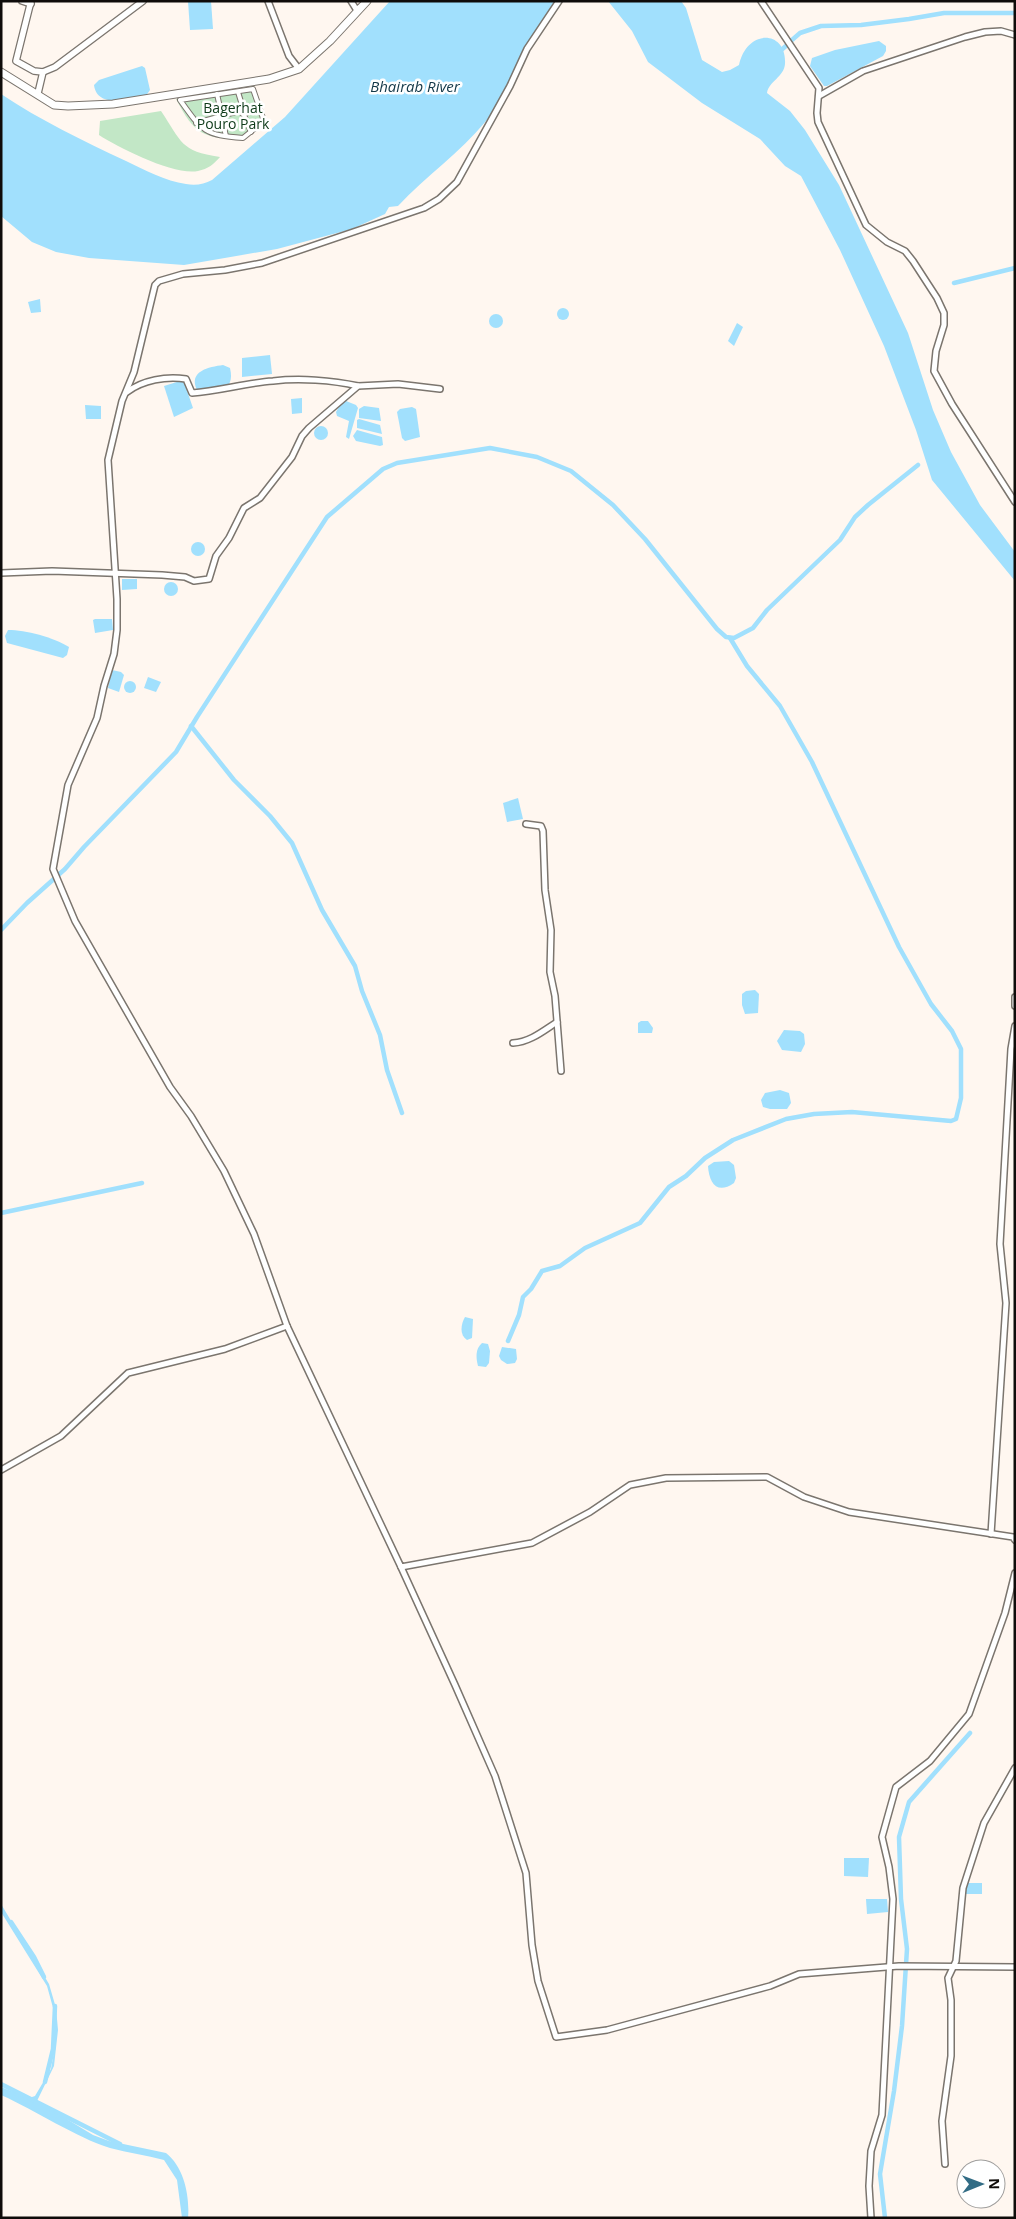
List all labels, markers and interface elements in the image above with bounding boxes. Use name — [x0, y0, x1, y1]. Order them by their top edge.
water label: Bhairab River — [370, 76, 461, 96]
park label: Bagerhat Pouro Park — [197, 98, 270, 133]
north arrow — [956, 2159, 1006, 2209]
text: N — [985, 2178, 1004, 2190]

